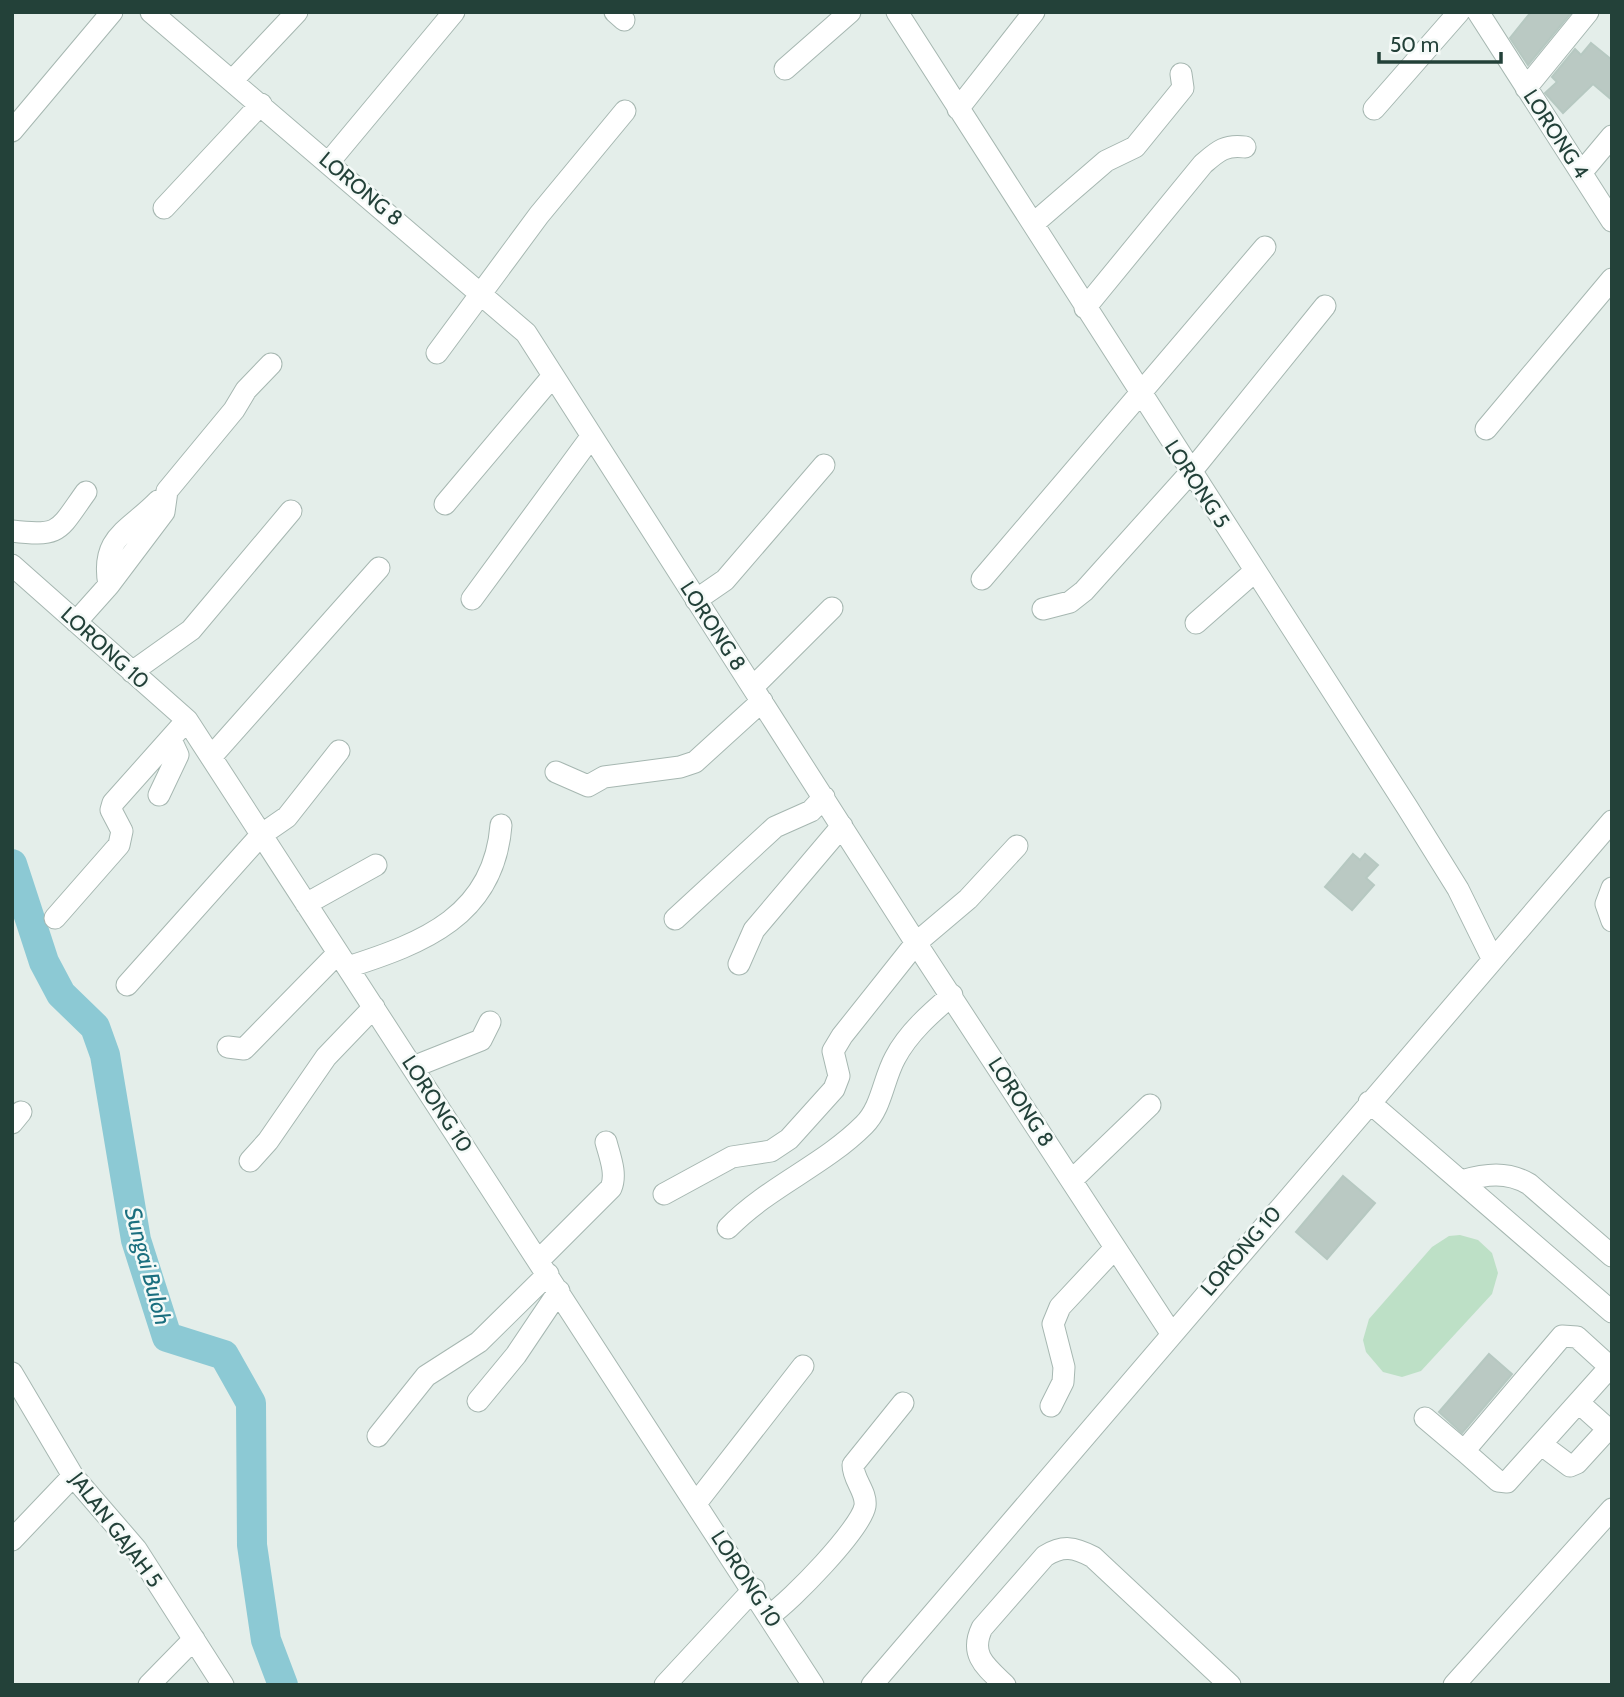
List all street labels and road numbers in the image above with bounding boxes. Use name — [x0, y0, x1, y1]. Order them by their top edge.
street label: LORONG 4 — [1518, 85, 1594, 183]
street label: LORONG 8 — [314, 146, 408, 231]
street label: LORONG 5 — [1160, 435, 1235, 532]
street label: LORONG 8 — [675, 576, 752, 675]
street label: LORONG 10 — [56, 601, 155, 694]
street label: LORONG 10 — [397, 1051, 478, 1157]
street label: LORONG 8 — [983, 1052, 1060, 1151]
street label: LORONG 10 — [1195, 1201, 1286, 1300]
street label: JALAN GAJAH 5 — [64, 1466, 168, 1592]
street label: LORONG 10 — [706, 1526, 787, 1632]

